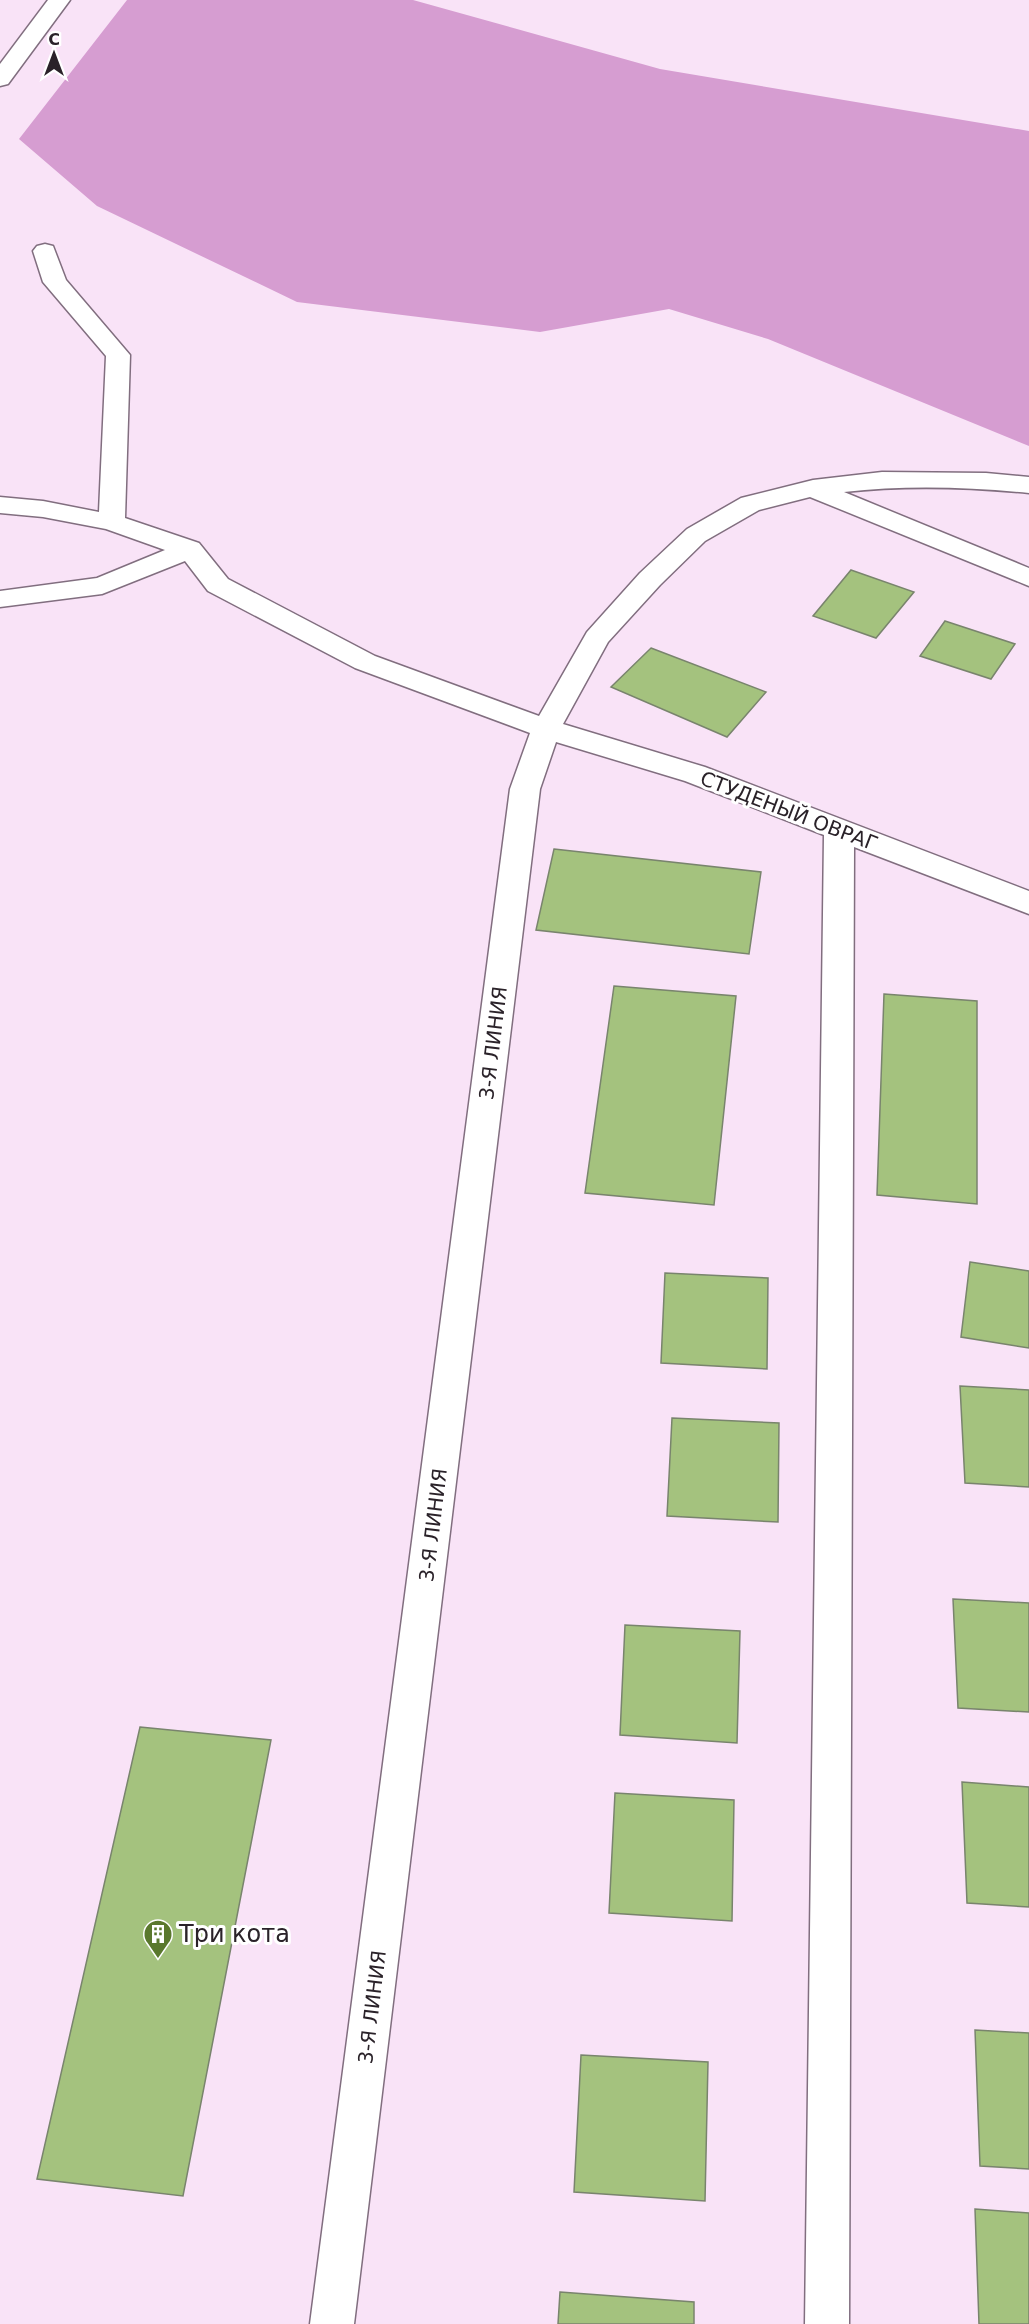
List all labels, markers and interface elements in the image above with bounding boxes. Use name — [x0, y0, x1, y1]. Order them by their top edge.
north arrow — [24, 24, 84, 84]
text: С — [48, 30, 60, 49]
street label: СТУДЕНЫЙ ОВРАГ — [697, 766, 881, 856]
street label: 3-Я ЛИНИЯ — [474, 985, 512, 1101]
street label: 3-Я ЛИНИЯ — [414, 1467, 452, 1583]
building icon: Три кота — [142, 1918, 174, 1960]
place label: Три кота — [178, 1920, 290, 1948]
street label: 3-Я ЛИНИЯ — [353, 1949, 391, 2065]

